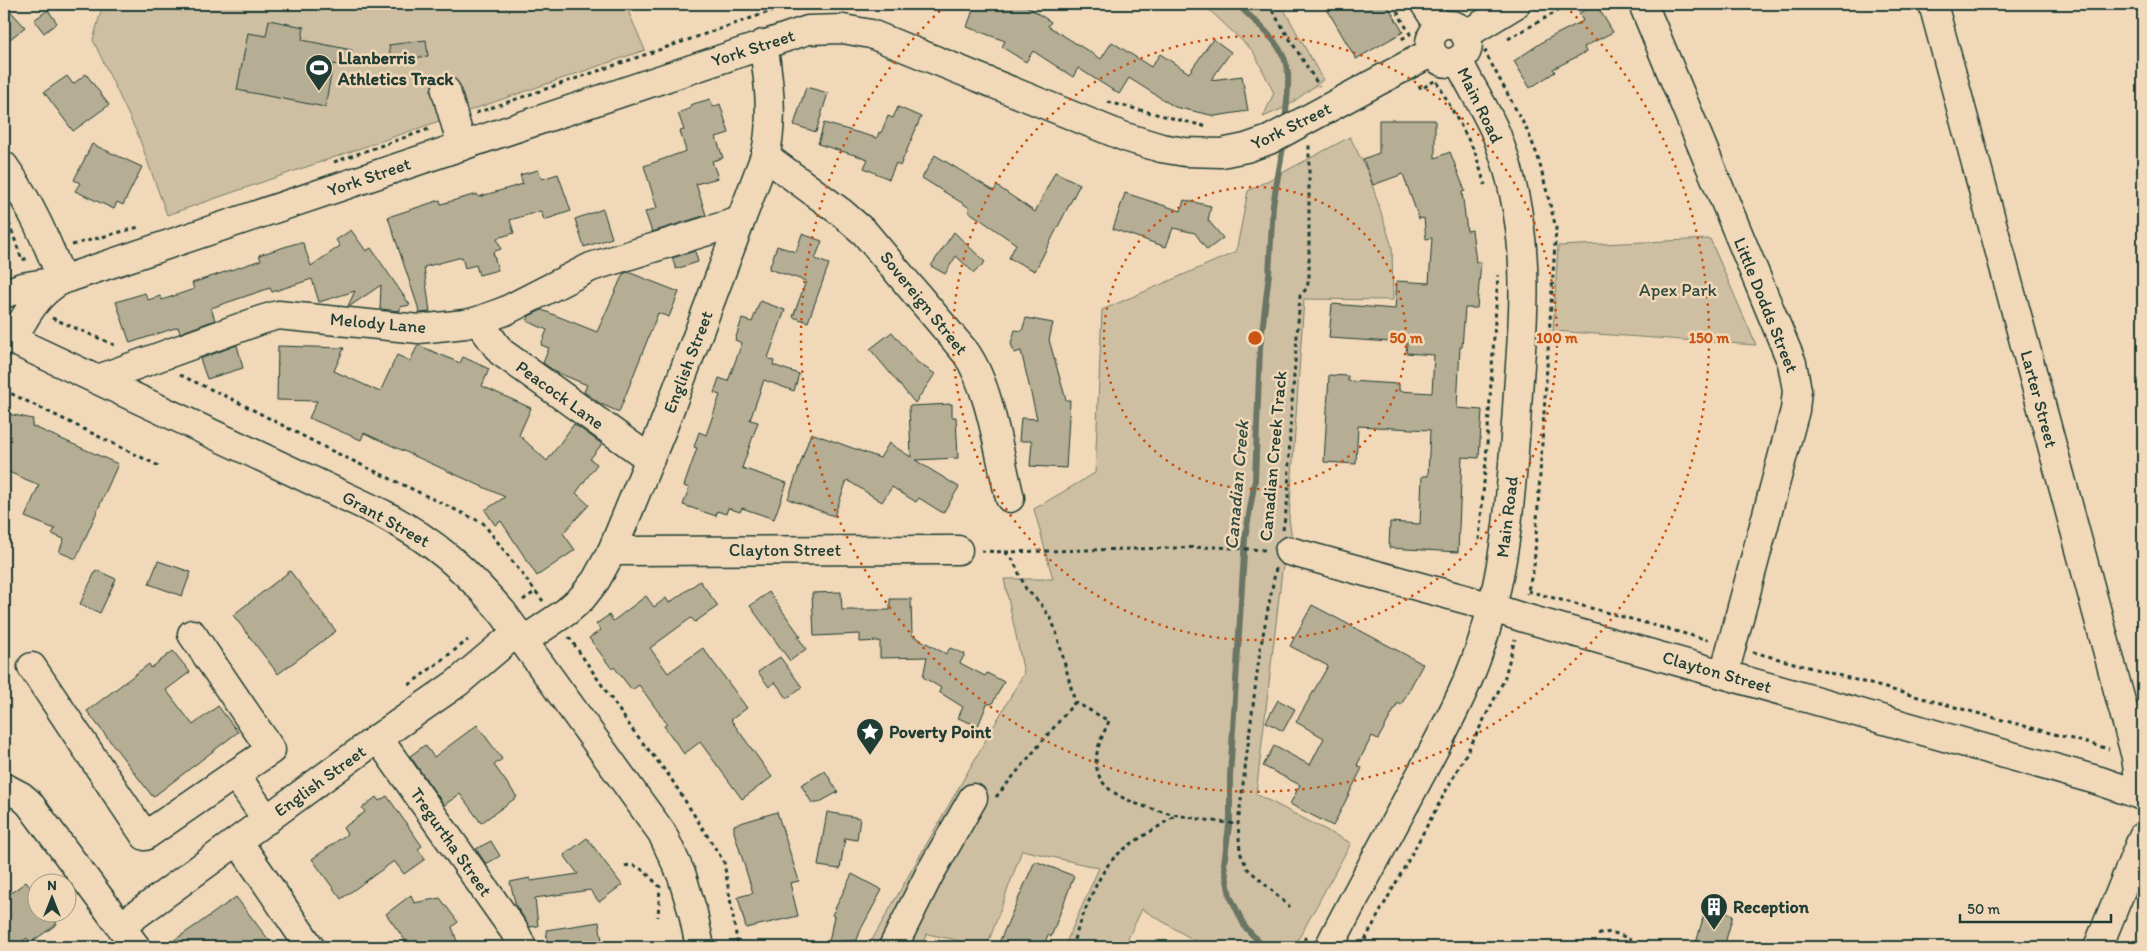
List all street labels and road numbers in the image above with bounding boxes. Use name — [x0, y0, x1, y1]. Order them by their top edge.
street label: York Street — [708, 24, 798, 72]
street label: Main Road — [1452, 63, 1508, 147]
street label: York Street — [1247, 97, 1335, 155]
street label: York Street — [325, 152, 414, 201]
street label: Little Dodds Street — [1729, 234, 1803, 376]
street label: Sovereign Street — [875, 246, 973, 360]
street label: English Street — [658, 307, 718, 416]
street label: Melody Lane — [329, 308, 427, 338]
street label: Larter Street — [2015, 348, 2063, 450]
street label: Peacock Lane — [512, 356, 608, 434]
street label: Canadian Creek Track — [1255, 370, 1291, 542]
street label: Main Road — [1491, 475, 1523, 559]
street label: Grant Street — [338, 486, 434, 552]
street label: Clayton Street — [729, 539, 842, 561]
street label: Clayton Street — [1660, 646, 1774, 698]
street label: English Street — [270, 740, 370, 822]
street label: Tregurtha Street — [405, 783, 497, 901]

